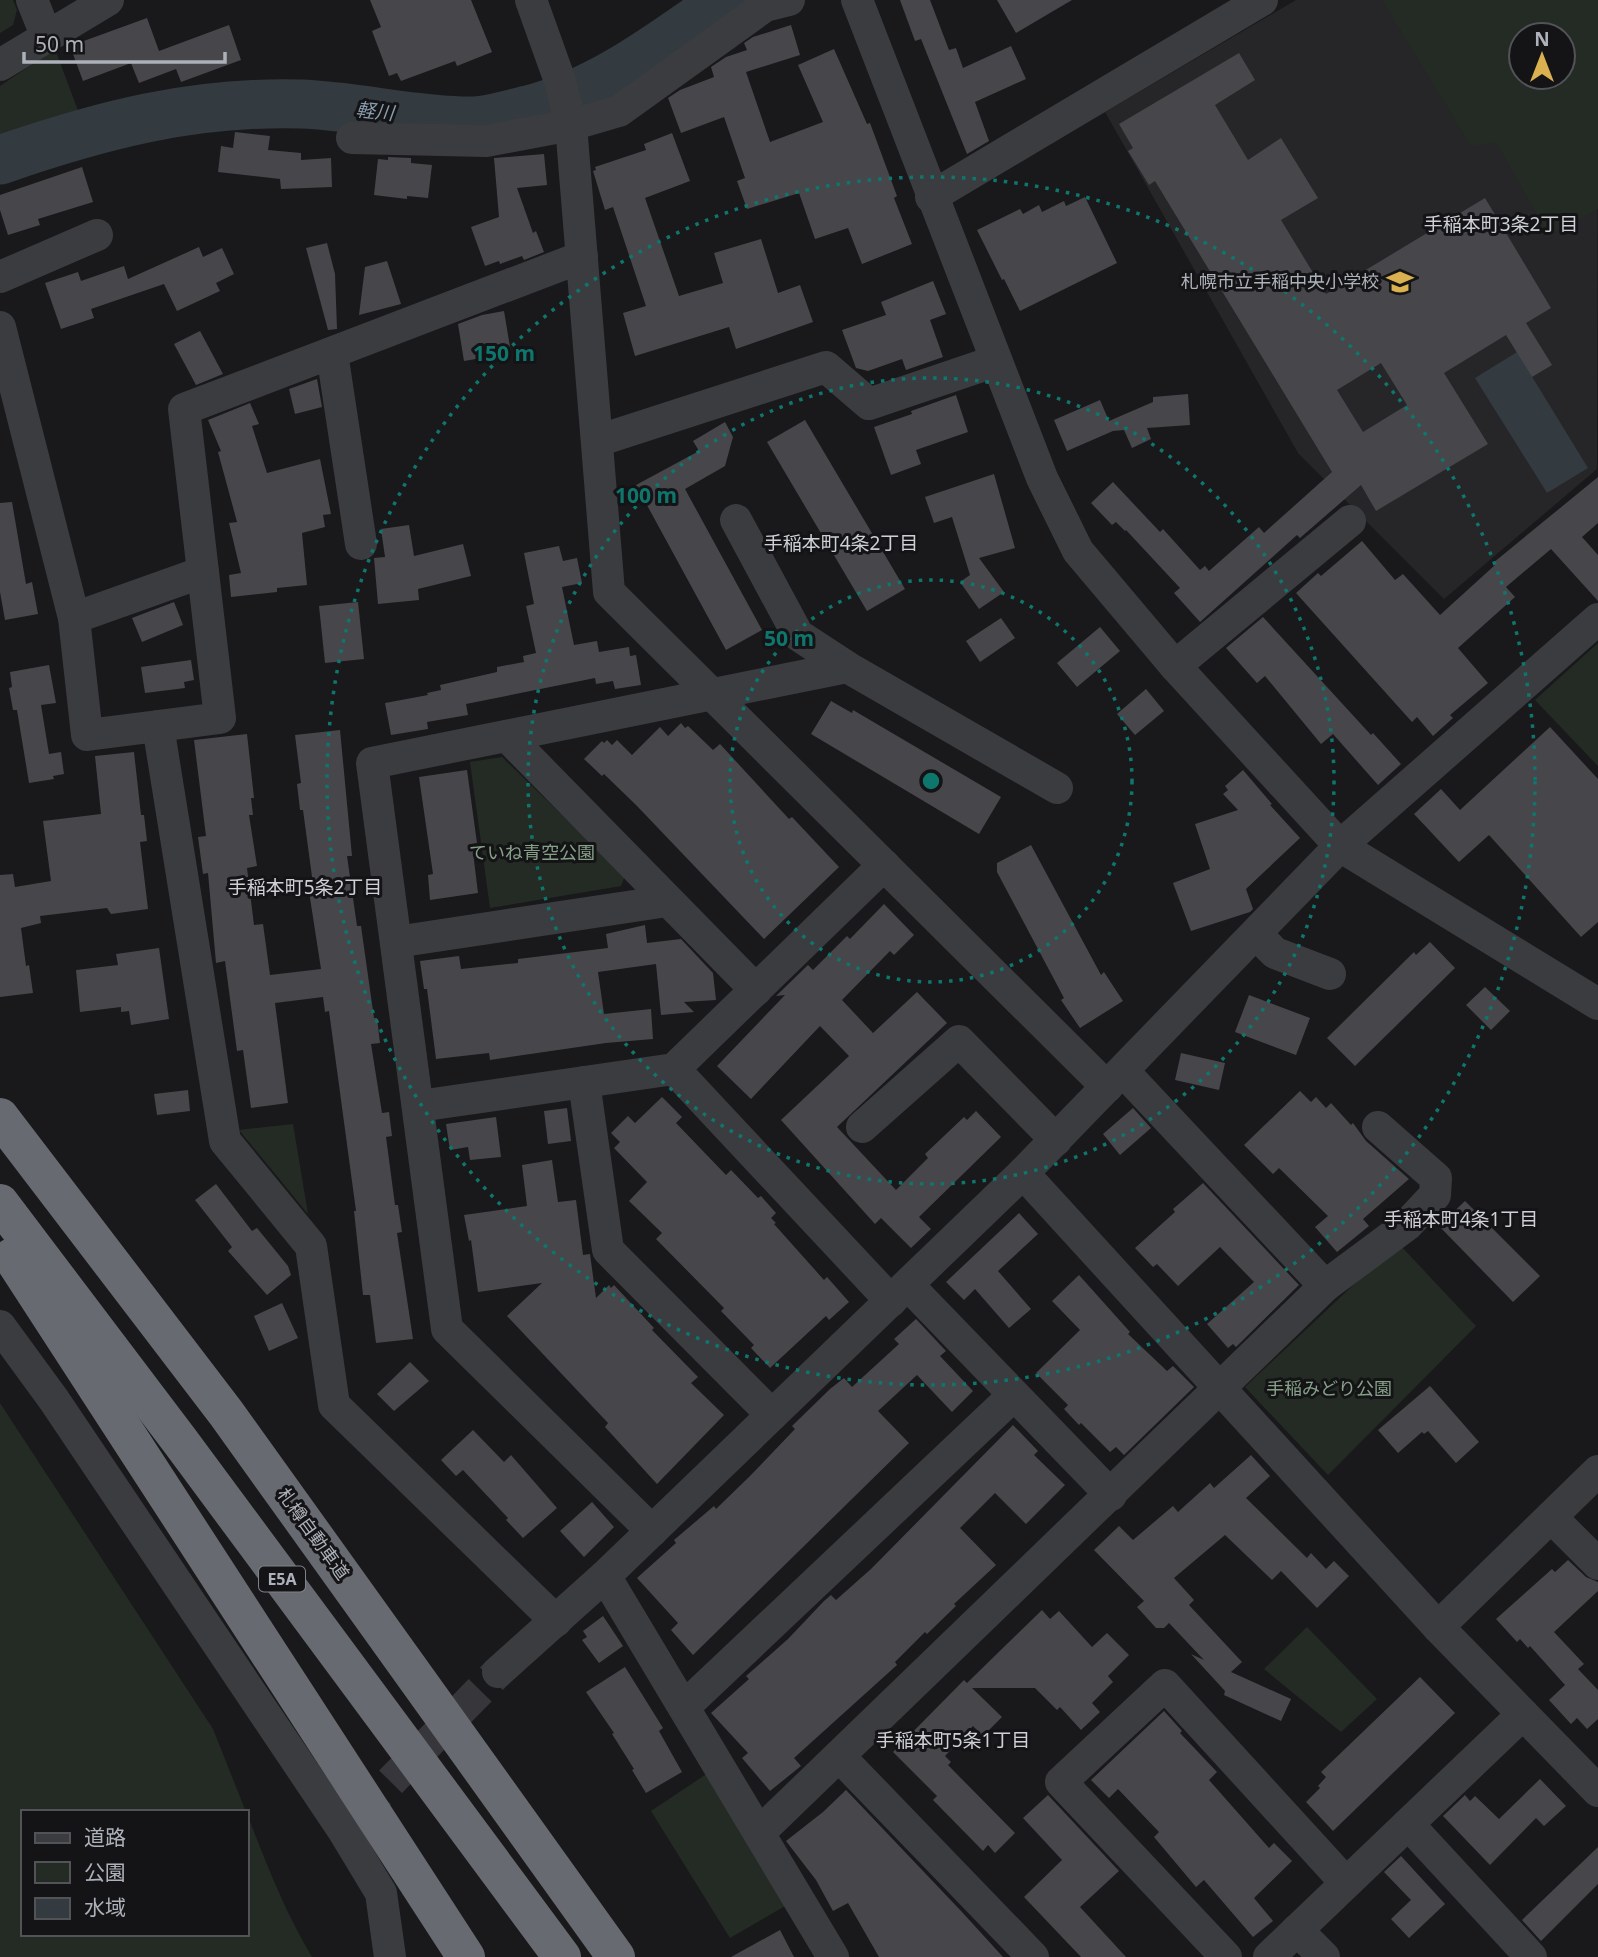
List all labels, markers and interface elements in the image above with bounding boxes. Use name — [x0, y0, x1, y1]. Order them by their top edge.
scale bar — [24, 21, 226, 65]
north arrow — [1507, 21, 1577, 91]
text: N — [1534, 26, 1550, 52]
text: 50 m — [35, 30, 84, 58]
water label: 軽川 — [355, 96, 397, 126]
district label: 手稲本町3条2丁目 — [1424, 211, 1578, 237]
school or university icon: 札幌市立手稲中央小学校 — [1385, 267, 1415, 297]
place label: 札幌市立手稲中央小学校 — [1181, 269, 1379, 293]
text: 150 m — [473, 339, 535, 367]
text: 100 m — [615, 481, 677, 509]
district label: 手稲本町4条2丁目 — [764, 530, 918, 556]
text: 50 m — [764, 624, 814, 652]
centre of rings — [919, 769, 943, 793]
park label: ていね青空公園 — [469, 840, 595, 864]
district label: 手稲本町5条2丁目 — [228, 874, 382, 900]
district label: 手稲本町4条1丁目 — [1384, 1206, 1538, 1232]
park label: 手稲みどり公園 — [1266, 1376, 1392, 1400]
street label: 札樽自動車道 — [272, 1483, 355, 1584]
road number: E5A — [259, 1567, 305, 1592]
district label: 手稲本町5条1丁目 — [876, 1727, 1030, 1753]
legend — [21, 1810, 248, 1936]
text: 道路 — [84, 1823, 126, 1851]
text: 公園 — [84, 1858, 126, 1886]
text: 水域 — [84, 1893, 126, 1921]

